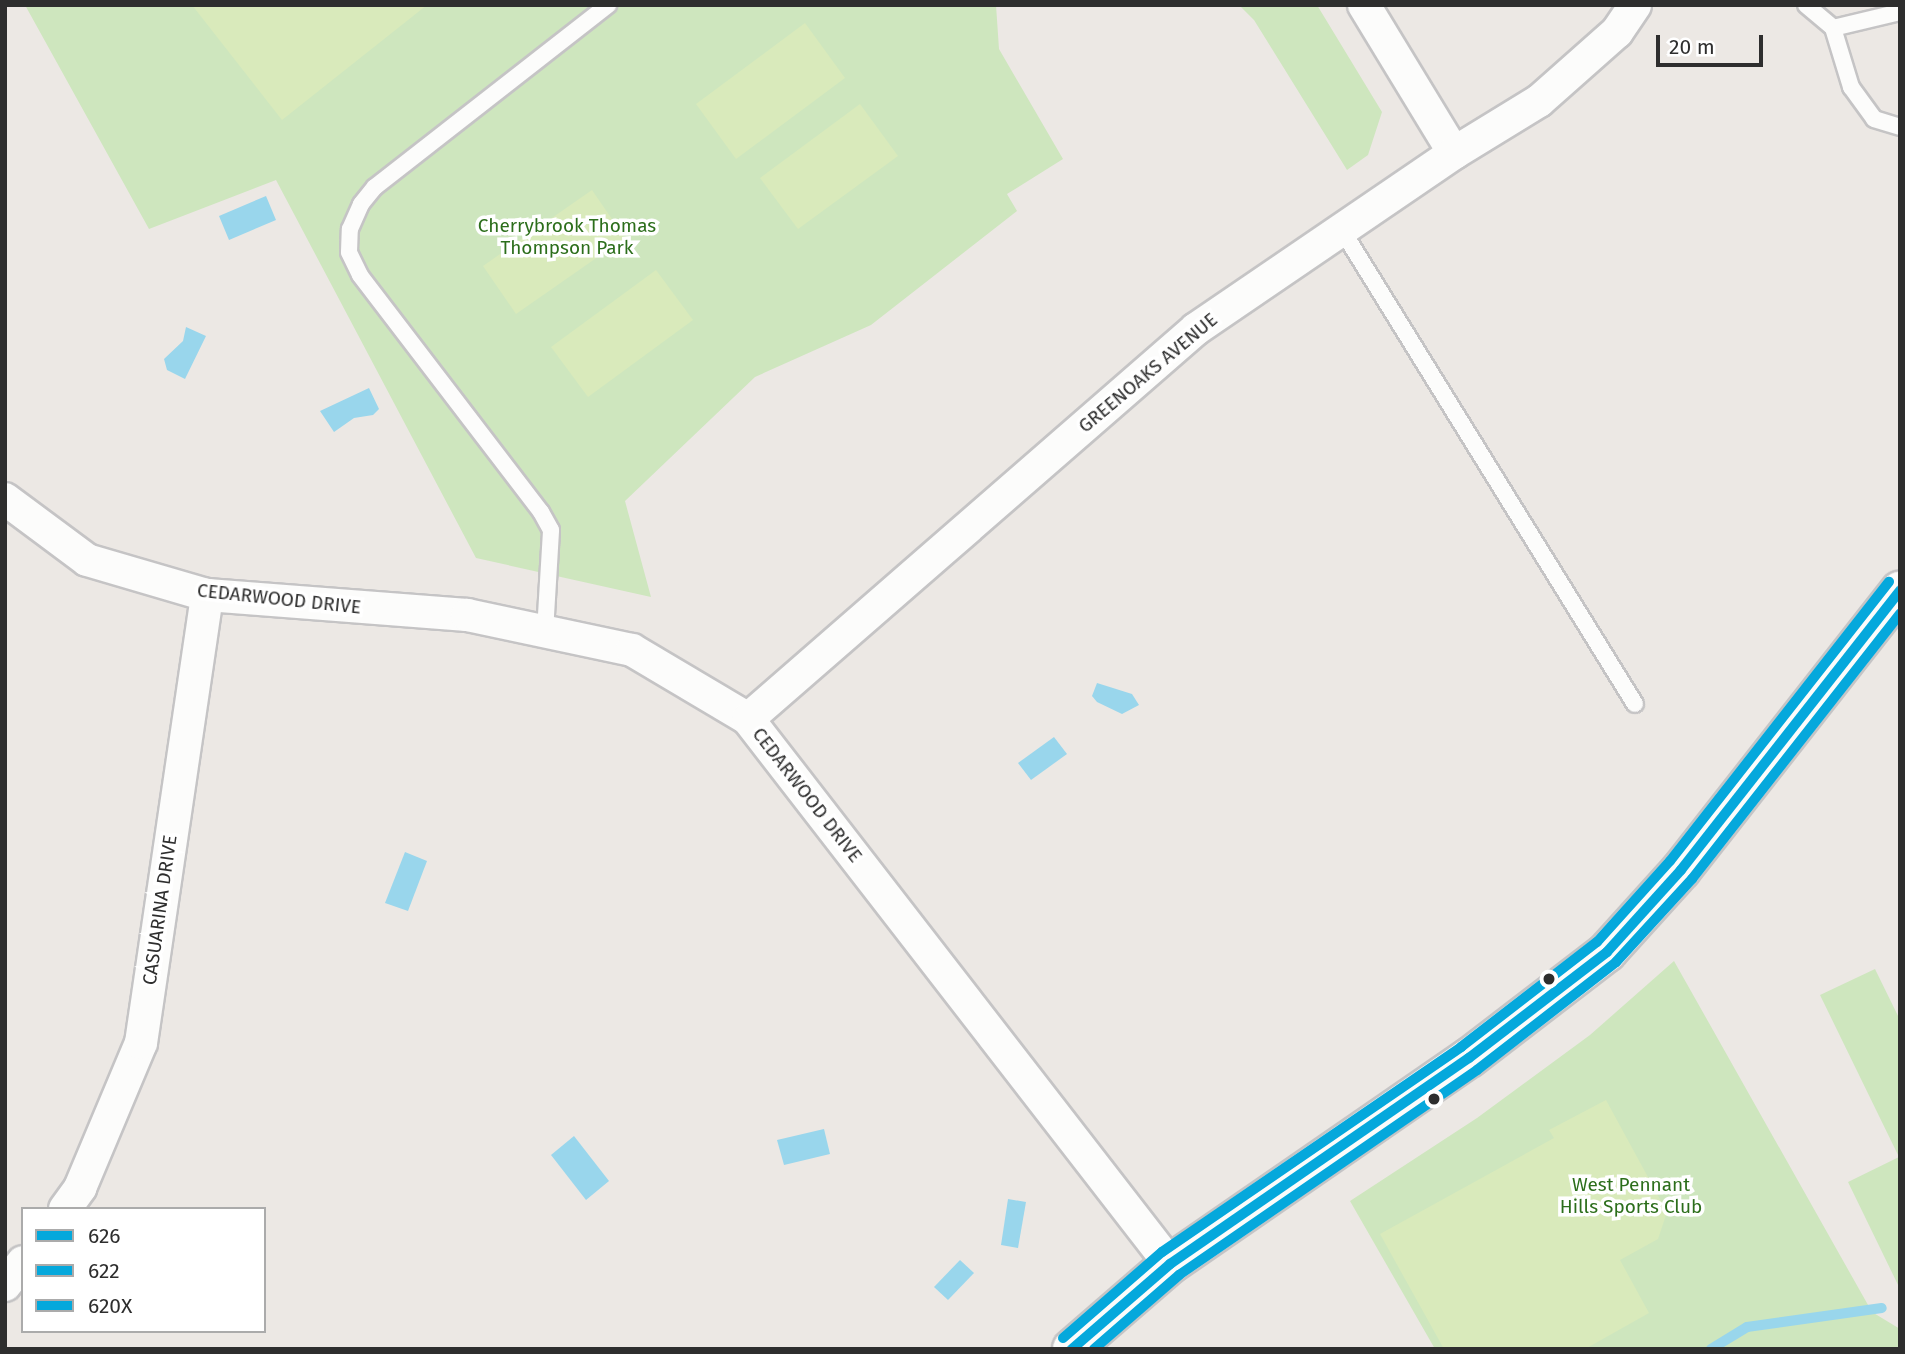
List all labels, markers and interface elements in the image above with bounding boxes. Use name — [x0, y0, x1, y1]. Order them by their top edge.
scale bar — [1660, 21, 1767, 65]
text: 20 m — [1669, 34, 1715, 60]
park label: Cherrybrook Thomas Thompson Park — [478, 215, 656, 259]
street label: GREENOAKS AVENUE — [1074, 308, 1222, 438]
street label: CEDARWOOD DRIVE — [196, 579, 362, 619]
street label: CEDARWOOD DRIVE — [747, 723, 867, 867]
street label: CASUARINA DRIVE — [138, 834, 182, 986]
unlabelled marker — [1542, 972, 1556, 986]
unlabelled marker — [1427, 1092, 1441, 1106]
park label: West Pennant Hills Sports Club — [1560, 1174, 1702, 1218]
legend — [21, 1207, 266, 1333]
text: 626 — [88, 1223, 121, 1249]
text: 622 — [88, 1258, 120, 1284]
text: 620X — [88, 1293, 132, 1319]

